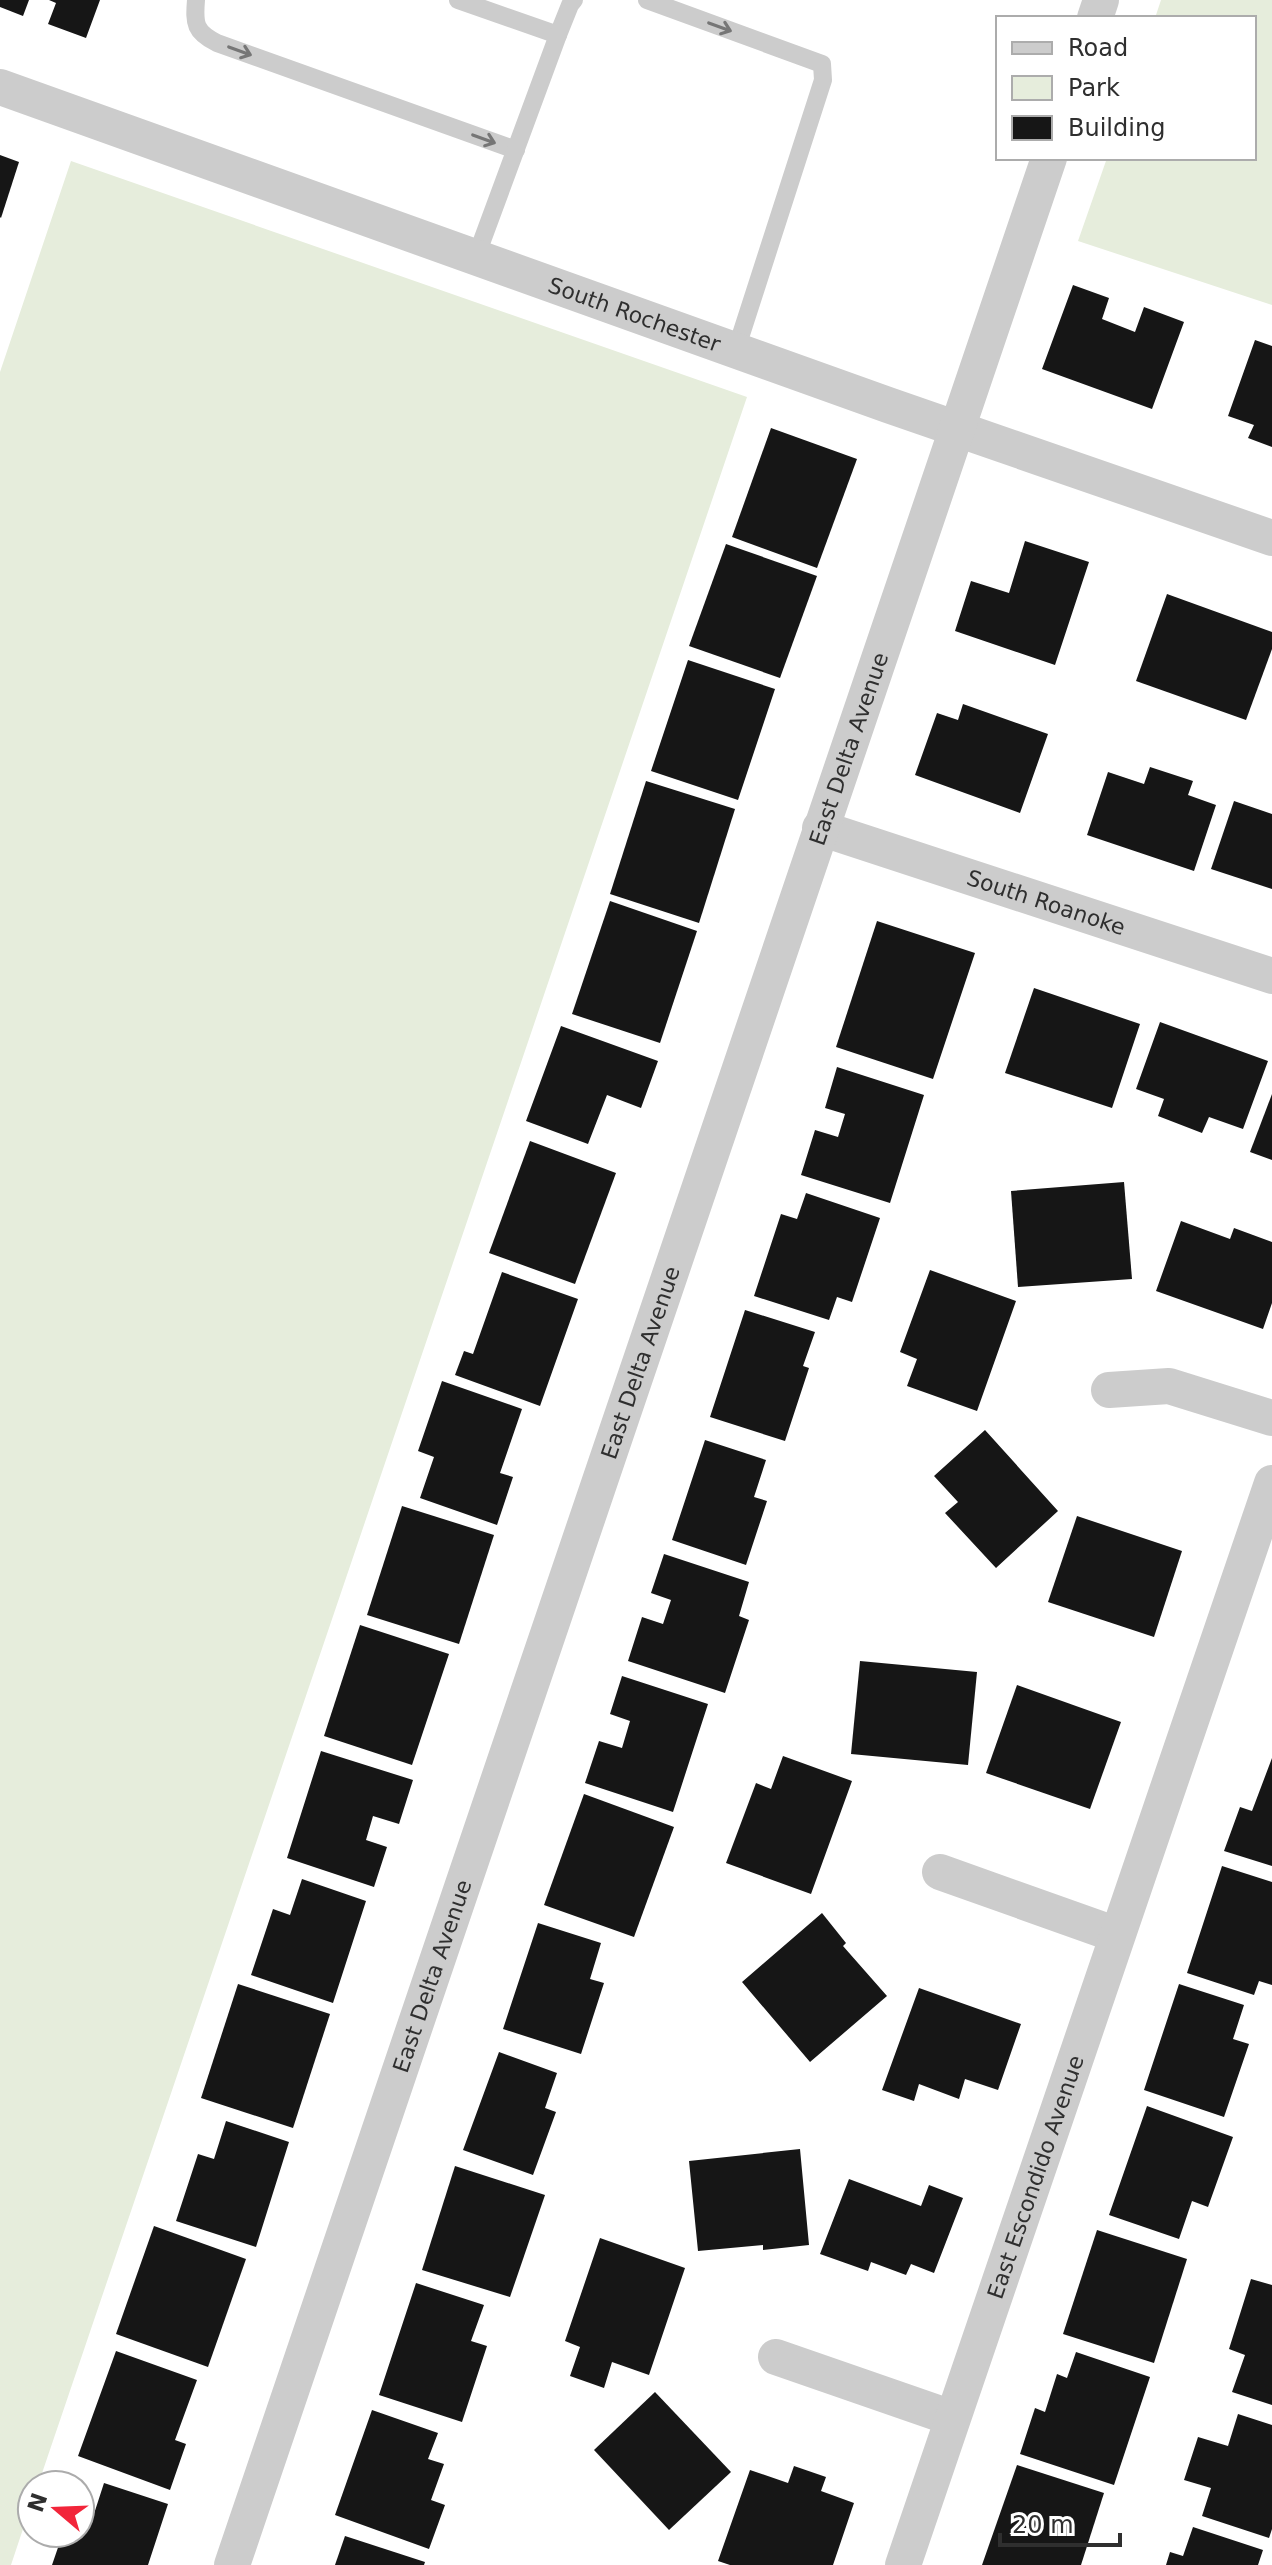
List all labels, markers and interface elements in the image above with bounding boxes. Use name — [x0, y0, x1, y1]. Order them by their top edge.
legend — [996, 16, 1256, 160]
one-way arrow — [707, 21, 732, 35]
text: Road — [1068, 34, 1128, 62]
one-way arrow — [227, 45, 251, 59]
text: Park — [1068, 74, 1120, 102]
text: Building — [1068, 114, 1165, 142]
one-way arrow — [471, 133, 496, 147]
street label: South Rochester — [545, 272, 725, 357]
street label: East Delta Avenue — [804, 649, 893, 848]
street label: South Roanoke — [964, 864, 1129, 940]
street label: East Delta Avenue — [596, 1263, 685, 1462]
street label: East Delta Avenue — [388, 1876, 476, 2076]
street label: East Escondido Avenue — [982, 2052, 1088, 2302]
north arrow — [16, 2469, 96, 2549]
text: N — [23, 2490, 52, 2515]
scale bar — [1000, 2497, 1120, 2547]
text: 20 m — [1012, 2511, 1074, 2539]

